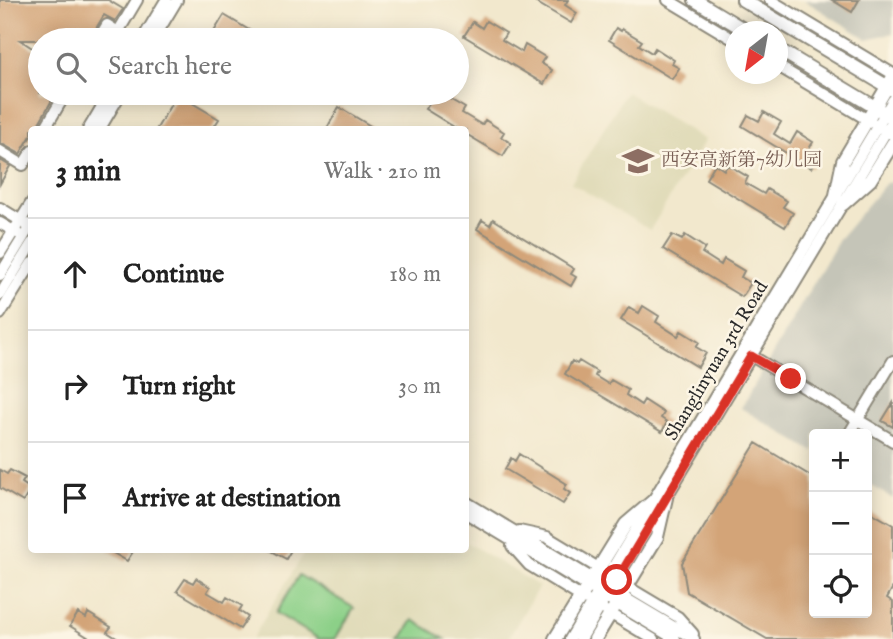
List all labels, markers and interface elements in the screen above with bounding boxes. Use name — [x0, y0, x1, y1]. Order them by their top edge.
north arrow — [725, 21, 788, 84]
search box — [28, 28, 469, 105]
icon: search — [52, 48, 90, 86]
text: Search here — [108, 50, 232, 83]
school or university icon: 西安高新第7幼儿园 — [621, 144, 655, 178]
place label: 西安高新第7幼儿园 — [661, 149, 822, 173]
text: 3 min — [56, 153, 121, 191]
text: Walk · 210 m — [324, 157, 441, 186]
icon: ahead — [56, 255, 94, 293]
text: Continue — [123, 258, 224, 291]
text: 180 m — [389, 260, 441, 289]
street label: Shanglinyuan 3rd Road — [660, 276, 775, 445]
route end — [775, 363, 806, 394]
icon: right — [56, 367, 94, 405]
text: Turn right — [123, 370, 236, 403]
text: 30 m — [398, 372, 441, 401]
map controls — [809, 429, 872, 618]
button: + — [809, 429, 872, 492]
icon: arrive — [56, 479, 94, 517]
text: Arrive at destination — [123, 482, 341, 515]
button: − — [809, 492, 872, 555]
button: locate — [809, 555, 872, 618]
route start — [601, 564, 632, 595]

